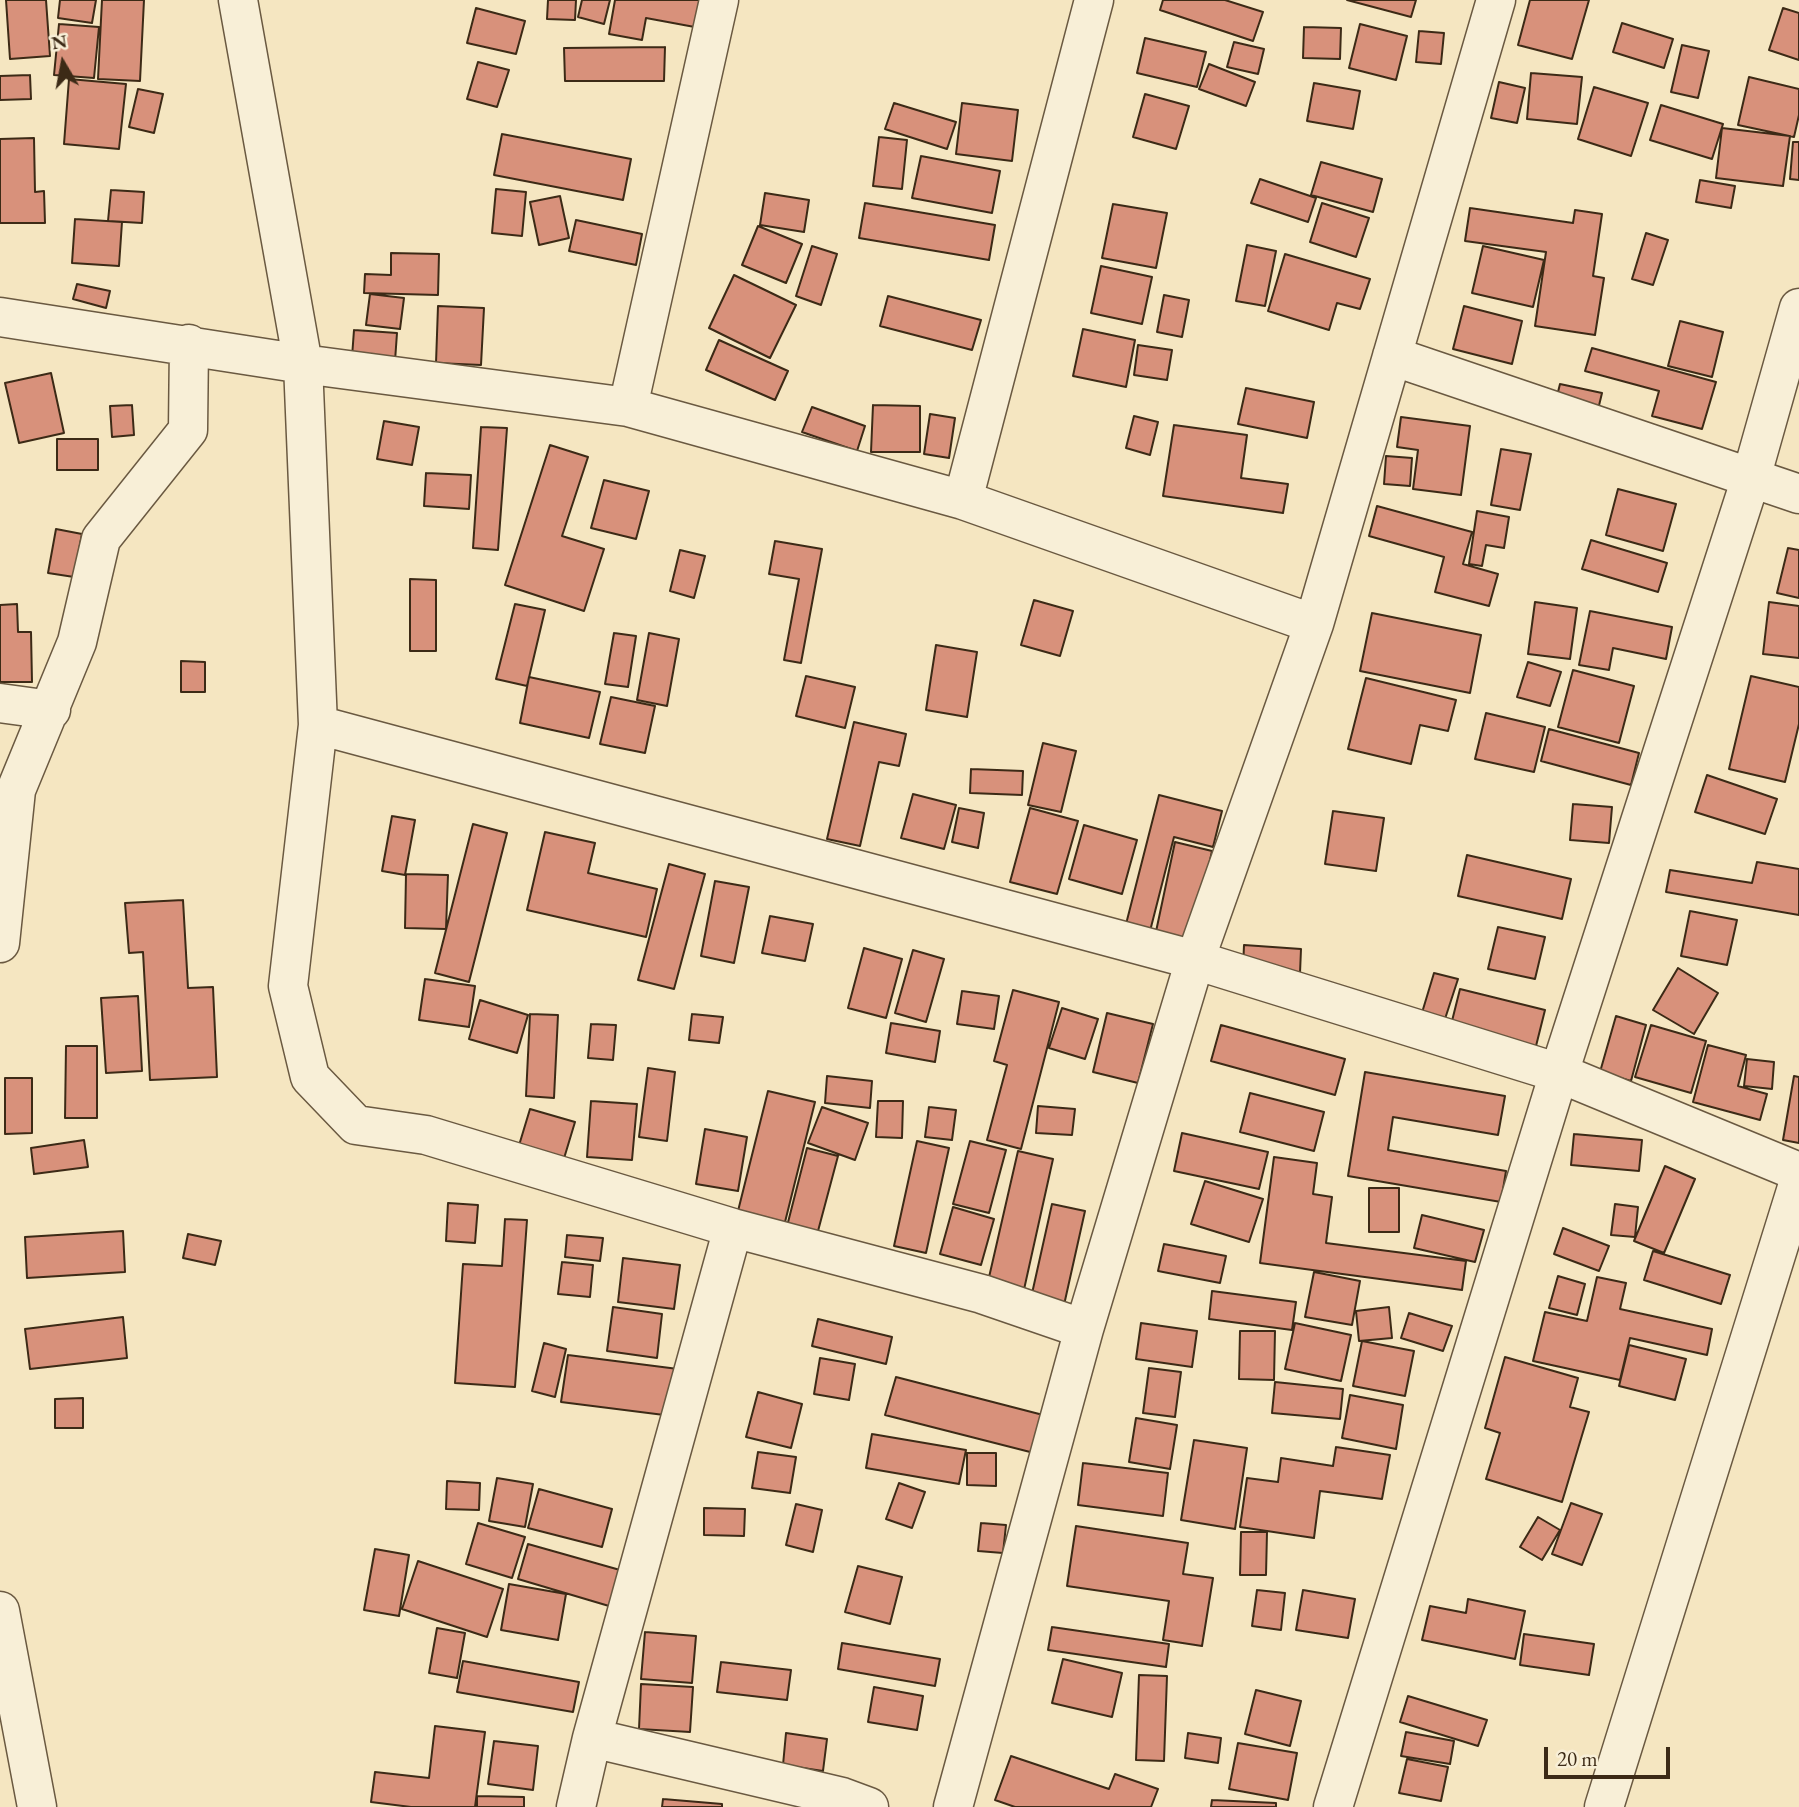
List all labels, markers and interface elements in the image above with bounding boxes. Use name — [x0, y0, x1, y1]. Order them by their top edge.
north arrow — [28, 28, 98, 98]
text: N — [50, 28, 69, 55]
scale bar — [1547, 1734, 1673, 1778]
text: 20 m — [1557, 1745, 1598, 1772]

